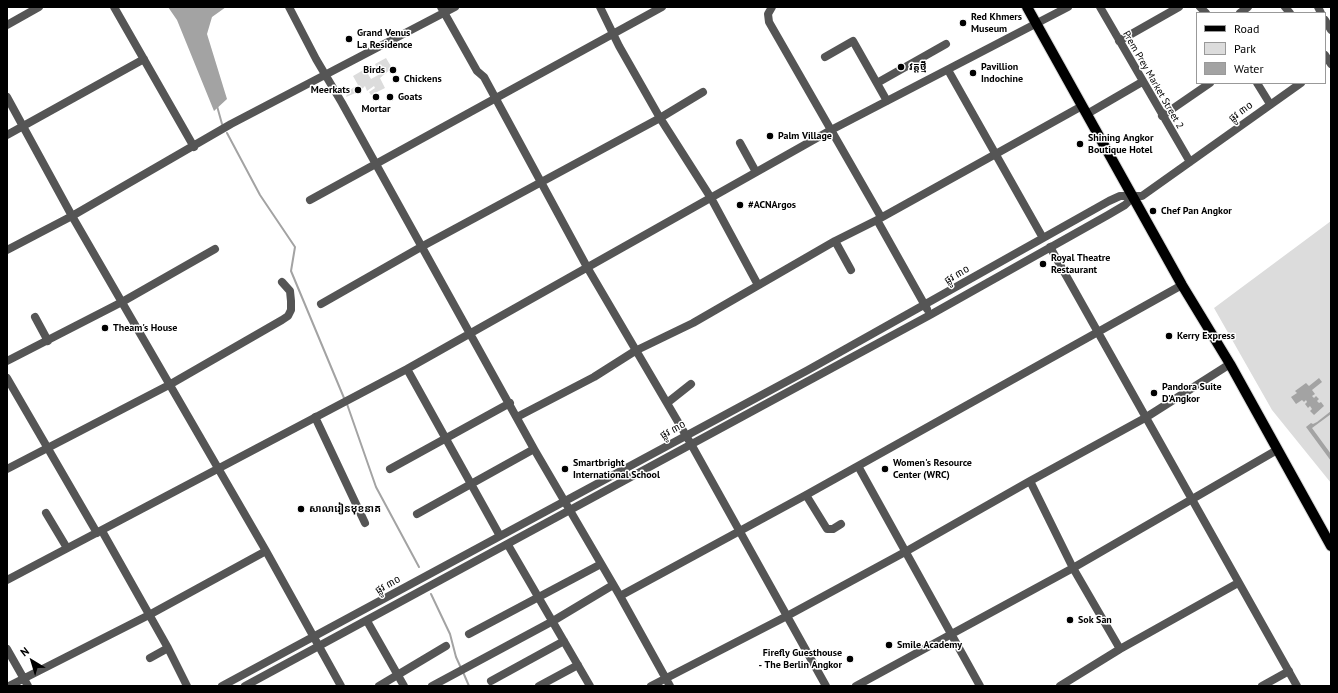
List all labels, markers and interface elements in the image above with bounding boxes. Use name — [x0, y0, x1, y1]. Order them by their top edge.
place label: Red Khmers Museum — [971, 11, 1022, 34]
legend — [1196, 12, 1326, 84]
marker: Red Khmers Museum — [958, 18, 968, 28]
text: Road — [1234, 21, 1259, 36]
place label: Grand Venus La Residence — [357, 27, 412, 50]
street label: Prem Prey Market Street 2 — [1120, 29, 1186, 131]
marker: Grand Venus La Residence — [344, 34, 354, 44]
text: Park — [1234, 41, 1256, 56]
place label: វត្តថ្មី — [909, 61, 927, 73]
place label: Pavillion Indochine — [981, 61, 1023, 84]
text: Water — [1234, 61, 1264, 76]
marker: វត្តថ្មី — [896, 62, 906, 72]
place label: Birds — [363, 64, 385, 76]
marker: Birds — [388, 65, 398, 75]
marker: Pavillion Indochine — [968, 68, 978, 78]
place label: Chickens — [404, 73, 442, 85]
marker: Chickens — [391, 74, 401, 84]
place label: Meerkats — [311, 84, 350, 96]
marker: Meerkats — [353, 85, 363, 95]
place label: Goats — [398, 91, 422, 103]
marker: Mortar — [371, 92, 381, 102]
marker: Goats — [385, 92, 395, 102]
street label: ផ្លូវ ៣០ — [1226, 99, 1256, 125]
place label: Mortar — [361, 103, 391, 115]
place label: Palm Village — [778, 130, 832, 142]
marker: Palm Village — [765, 131, 775, 141]
place label: Shining Angkor Boutique Hotel — [1088, 132, 1153, 156]
marker: Shining Angkor Boutique Hotel — [1075, 139, 1085, 149]
place label: #ACNArgos — [748, 199, 796, 211]
marker: #ACNArgos — [735, 200, 745, 210]
place label: Chef Pan Angkor — [1161, 205, 1232, 217]
marker: Chef Pan Angkor — [1148, 206, 1158, 216]
place label: Royal Theatre Restaurant — [1051, 252, 1110, 276]
marker: Royal Theatre Restaurant — [1038, 259, 1048, 269]
street label: ផ្លូវ ៣០ — [942, 263, 972, 287]
place label: Theam's House — [113, 322, 177, 334]
marker: Theam's House — [100, 323, 110, 333]
place label: Kerry Express — [1177, 330, 1235, 342]
marker: Kerry Express — [1164, 331, 1174, 341]
place label: Pandora Suite D'Angkor — [1162, 381, 1221, 404]
marker: Pandora Suite D'Angkor — [1149, 388, 1159, 398]
street label: ផ្លូវ ៣០ — [658, 418, 688, 442]
place label: Smartbright International School — [573, 457, 660, 480]
place label: Women's Resource Center (WRC) — [893, 457, 972, 480]
marker: Smartbright International School — [560, 464, 570, 474]
marker: Women's Resource Center (WRC) — [880, 464, 890, 474]
place label: សាលារៀនមុខនាគ — [309, 503, 381, 515]
marker: សាលារៀនមុខនាគ — [296, 504, 306, 514]
street label: ផ្លូវ ៣០ — [373, 573, 403, 597]
place label: Sok San — [1078, 614, 1112, 626]
marker: Sok San — [1065, 615, 1075, 625]
place label: Smile Academy — [897, 639, 962, 651]
marker: Smile Academy — [884, 640, 894, 650]
north arrow — [12, 641, 52, 681]
text: N — [17, 644, 32, 659]
place label: Firefly Guesthouse - The Berlin Angkor — [758, 647, 842, 670]
marker: Firefly Guesthouse - The Berlin Angkor — [845, 654, 855, 664]

